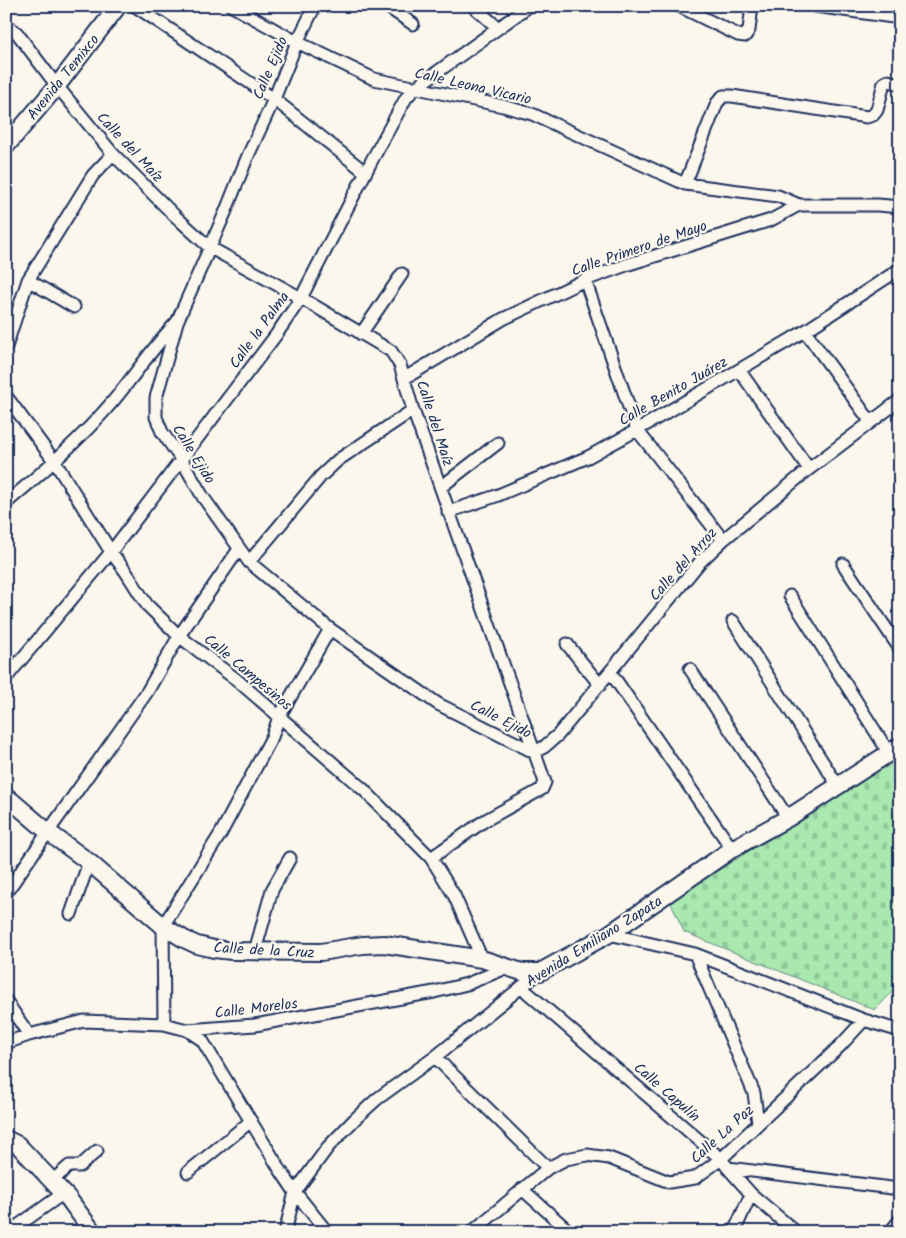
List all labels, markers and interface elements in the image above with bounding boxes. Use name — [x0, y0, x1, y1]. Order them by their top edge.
street label: Avenida Temixco — [22, 29, 106, 126]
street label: Calle Ejido — [247, 33, 295, 104]
street label: Calle Leona Vicario — [412, 62, 534, 112]
street label: Calle del Maíz — [90, 107, 169, 189]
street label: Calle Primero de Mayo — [568, 214, 711, 283]
street label: Calle la Palma — [223, 287, 296, 374]
street label: Calle Benito Juárez — [615, 351, 733, 433]
street label: Calle del Maíz — [409, 377, 459, 470]
street label: Calle Ejido — [165, 420, 221, 489]
street label: Calle del Arroz — [644, 522, 724, 607]
street label: Calle Campesinos — [198, 628, 297, 717]
street label: Calle Ejido — [465, 694, 536, 746]
street label: Avenida Emiliano Zapata — [522, 890, 667, 994]
street label: Calle de la Cruz — [213, 936, 315, 966]
street label: Calle Morelos — [213, 992, 300, 1026]
street label: Calle Capulín — [628, 1057, 705, 1129]
street label: Calle La Paz — [685, 1099, 760, 1170]

